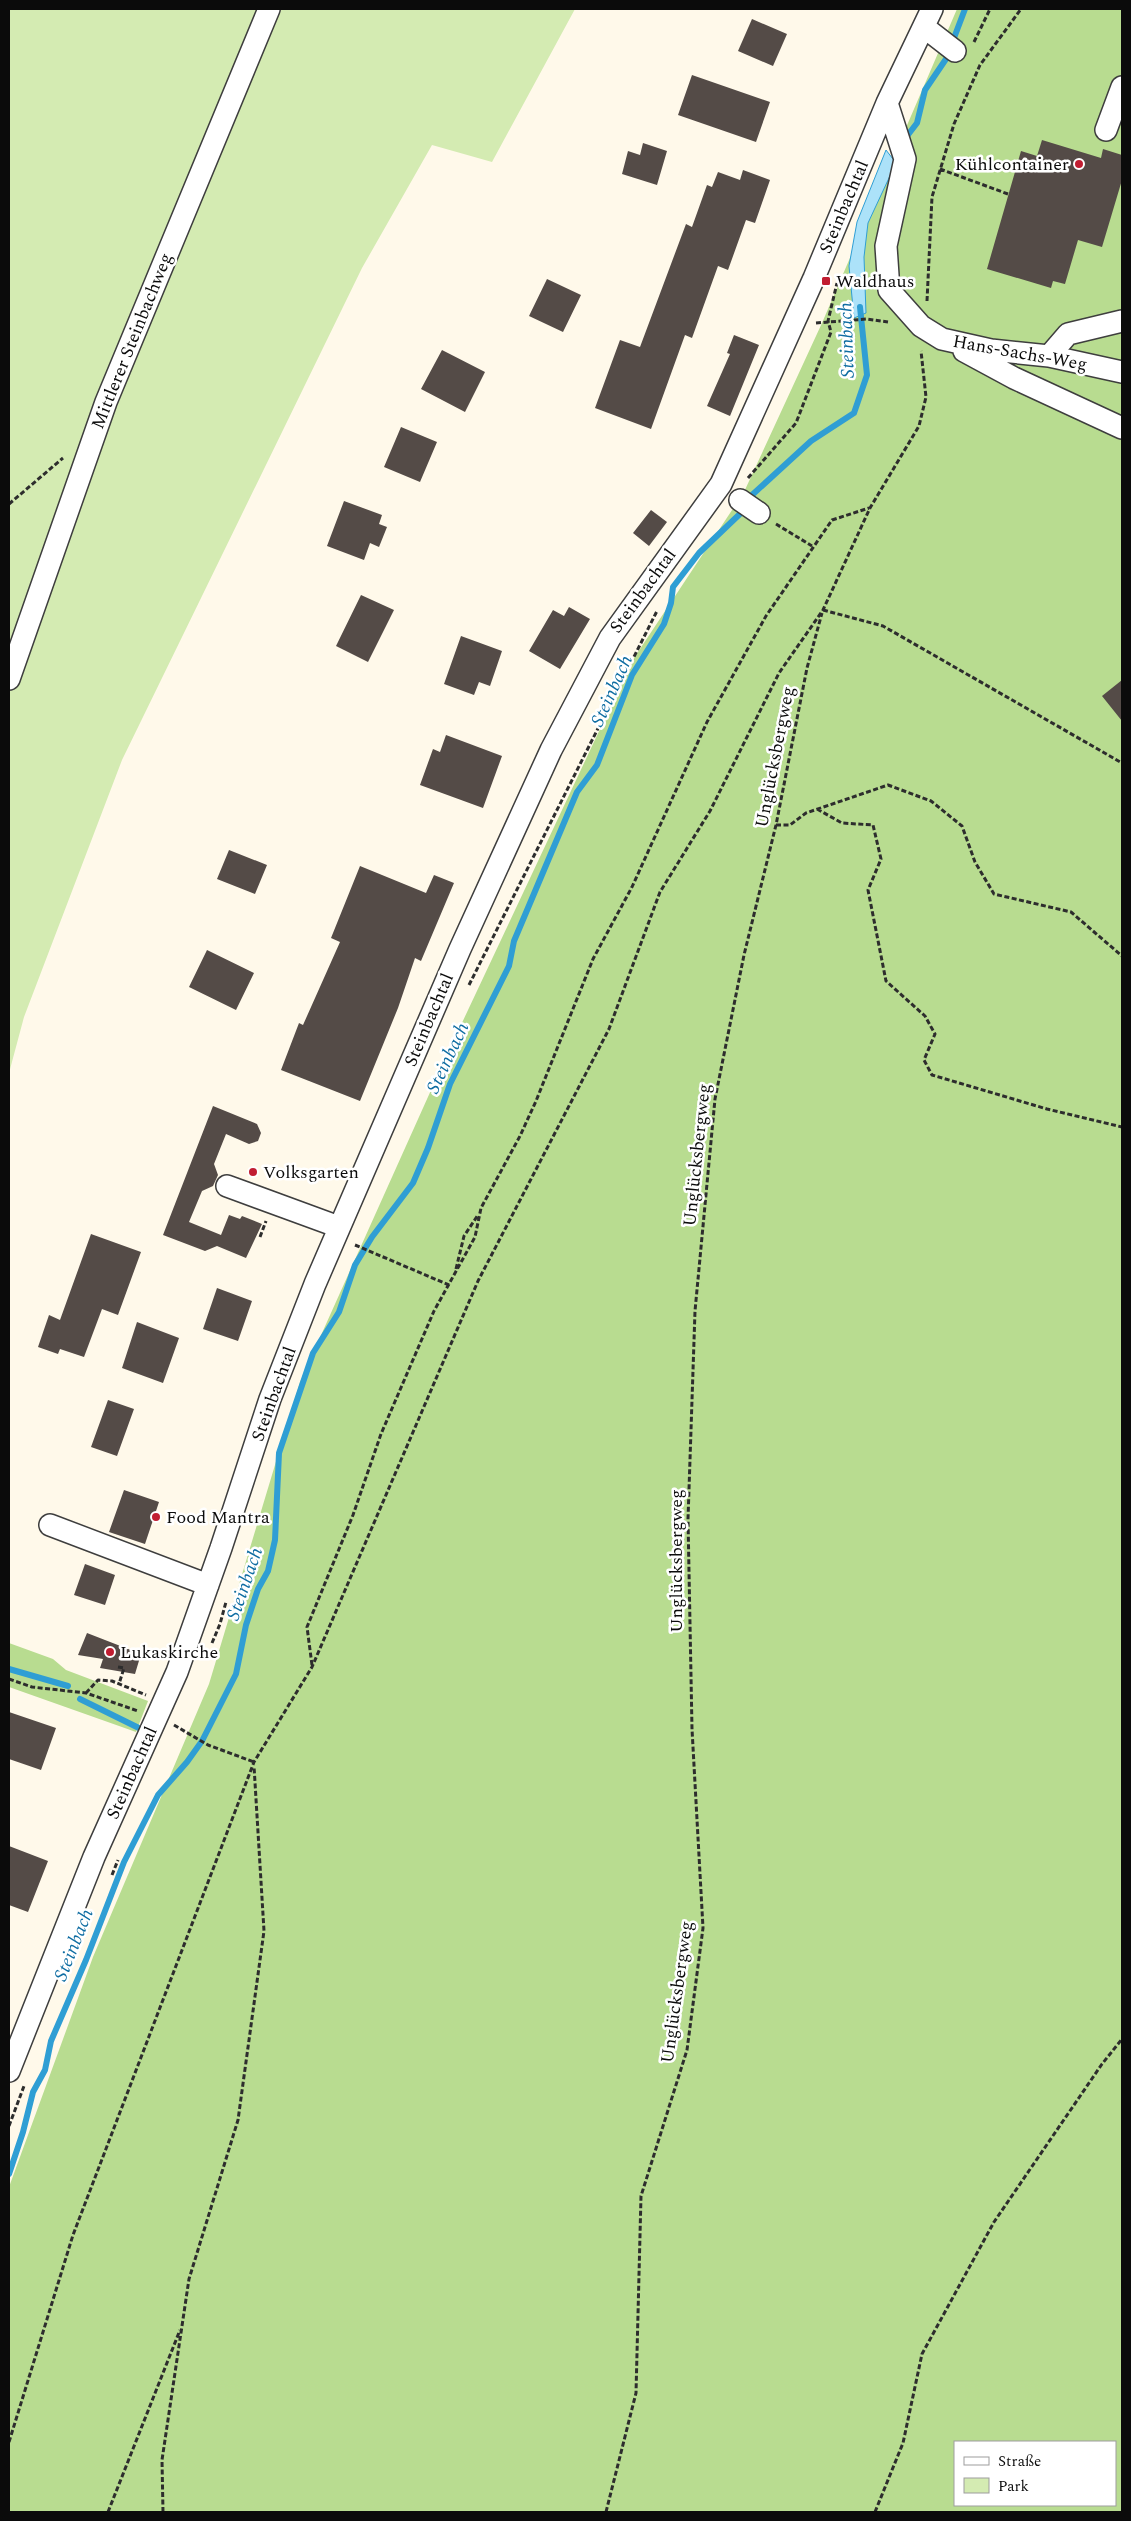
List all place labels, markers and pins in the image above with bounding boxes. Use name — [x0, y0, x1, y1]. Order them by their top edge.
place label: Kühlcontainer — [955, 151, 1069, 178]
marker: Kühlcontainer — [1073, 158, 1085, 170]
place label: Waldhaus — [836, 268, 914, 295]
marker: Waldhaus — [820, 275, 832, 287]
place label: Volksgarten — [263, 1159, 359, 1186]
marker: Volksgarten — [247, 1166, 259, 1178]
place label: Food Mantra — [166, 1504, 270, 1531]
marker: Food Mantra — [150, 1511, 162, 1523]
place label: Lukaskirche — [120, 1639, 218, 1666]
marker: Lukaskirche — [104, 1646, 116, 1658]

